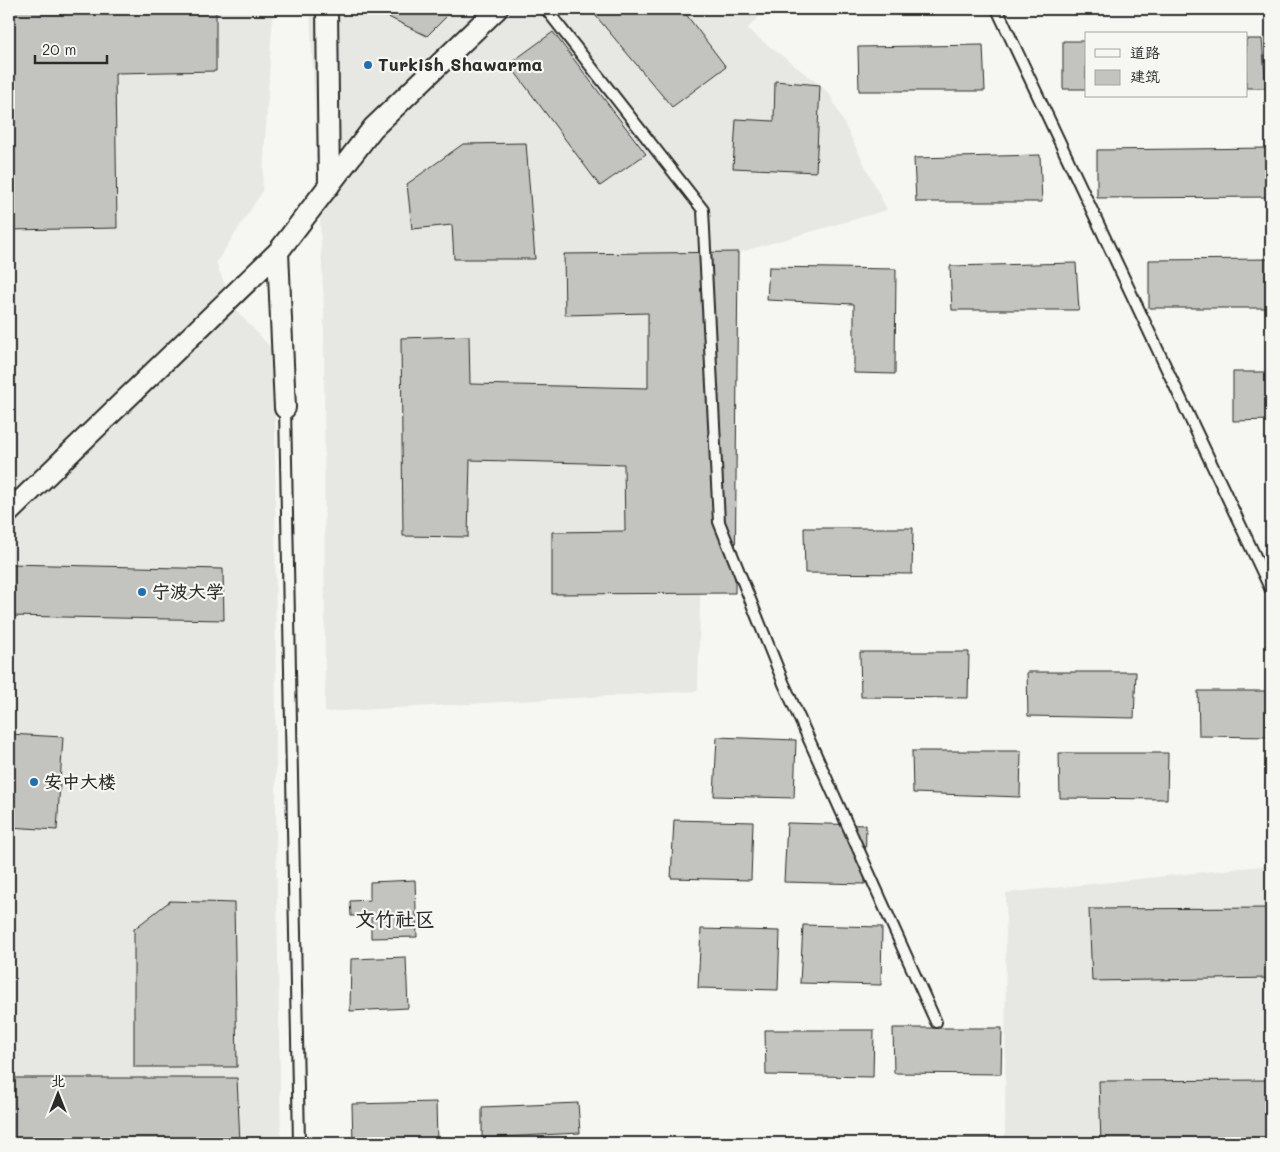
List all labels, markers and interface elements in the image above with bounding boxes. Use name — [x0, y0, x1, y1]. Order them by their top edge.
scale bar — [35, 32, 108, 64]
legend — [1085, 32, 1248, 98]
text: 20 m — [42, 39, 76, 59]
text: 道路 — [1130, 42, 1160, 62]
place label: Turkish Shawarma — [378, 52, 543, 76]
marker: Turkish Shawarma — [362, 59, 374, 71]
text: 建筑 — [1130, 66, 1160, 86]
place label: 宁波大学 — [152, 579, 224, 603]
marker: 宁波大学 — [136, 586, 148, 598]
place label: 安中大楼 — [44, 769, 116, 793]
marker: 安中大楼 — [28, 776, 40, 788]
district label: 文竹社区 — [355, 905, 435, 931]
north arrow — [32, 1070, 82, 1120]
text: 北 — [51, 1071, 65, 1090]

